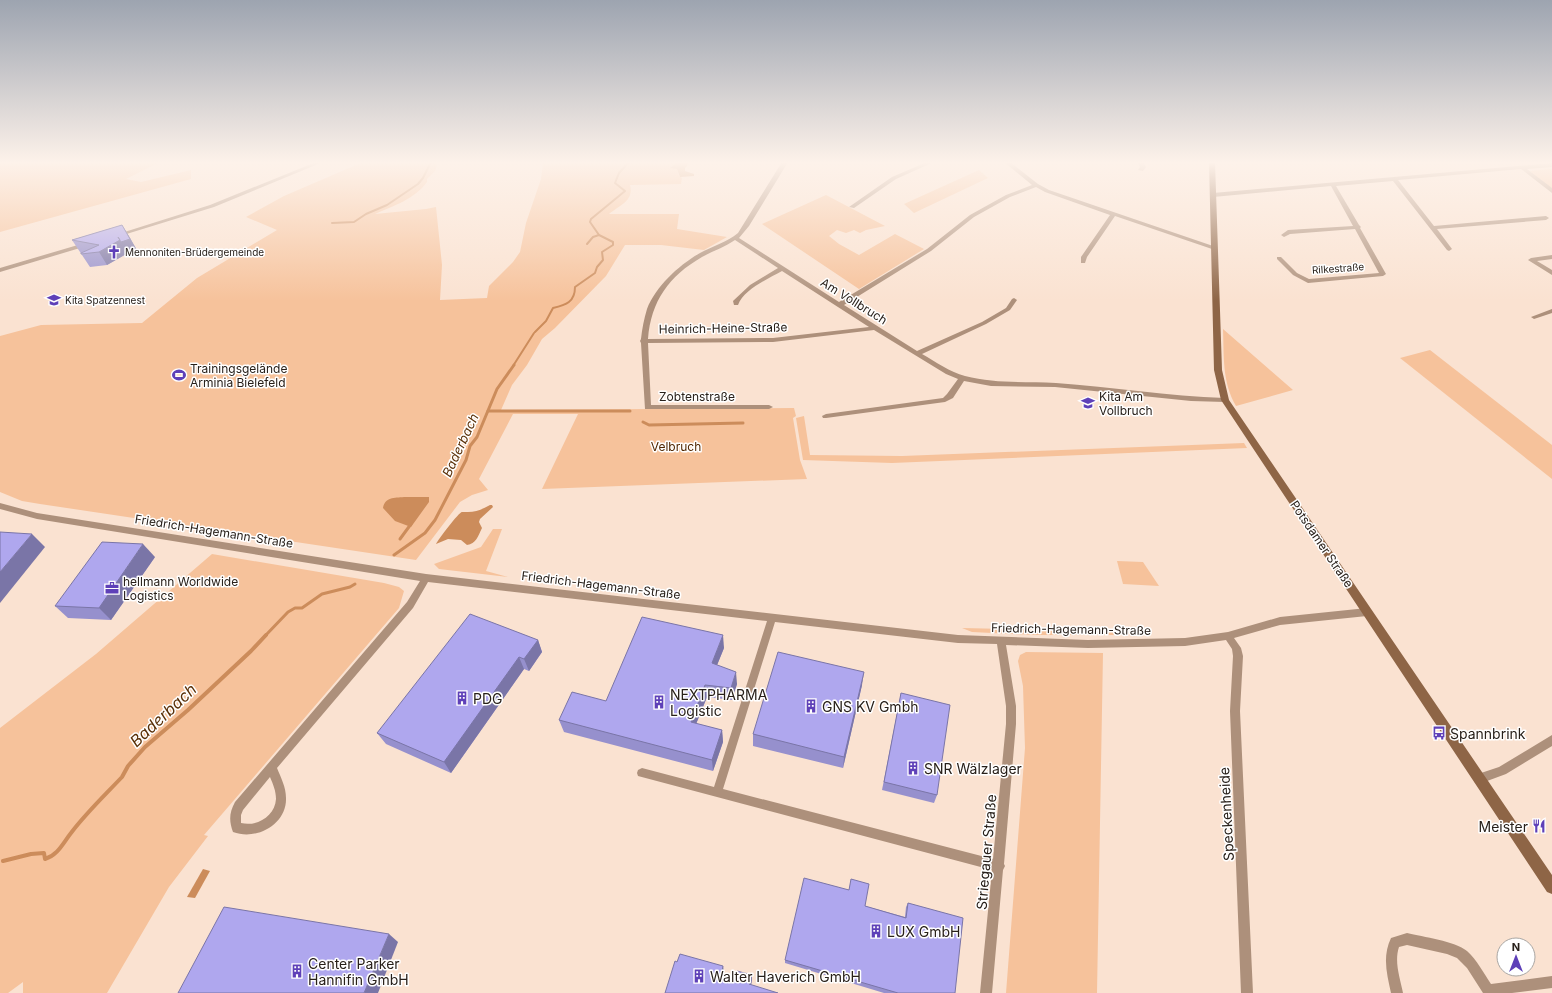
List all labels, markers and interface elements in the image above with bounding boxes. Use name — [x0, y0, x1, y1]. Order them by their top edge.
church icon: Mennoniten-Brüdergemeinde — [106, 244, 122, 260]
place label: Mennoniten-Brüdergemeinde — [125, 246, 264, 258]
street label: Rilkestraße — [1311, 260, 1365, 276]
street label: Am Vollbruch — [818, 275, 890, 327]
school or university icon: Kita Spatzennest — [46, 292, 62, 308]
place label: Kita Spatzennest — [65, 294, 146, 306]
street label: Heinrich-Heine-Straße — [659, 319, 787, 337]
place label: Trainingsgelände Arminia Bielefeld — [190, 361, 287, 390]
sports icon: Trainingsgelände Arminia Bielefeld — [171, 367, 187, 383]
street label: Zobtenstraße — [659, 389, 735, 404]
place label: Kita Am Vollbruch — [1099, 389, 1153, 418]
school or university icon: Kita Am Vollbruch — [1080, 395, 1096, 411]
water label: Baderbach — [438, 410, 482, 479]
park label: Velbruch — [651, 439, 701, 454]
street label: Potsdamer Straße — [1287, 498, 1357, 590]
street label: Friedrich-Hagemann-Straße — [134, 511, 294, 551]
street label: Friedrich-Hagemann-Straße — [521, 568, 681, 602]
place label: hellmann Worldwide Logistics — [123, 574, 238, 603]
office icon: hellmann Worldwide Logistics — [104, 580, 120, 596]
street label: Friedrich-Hagemann-Straße — [991, 620, 1151, 638]
water label: Baderbach — [126, 679, 200, 751]
place label: NEXTPHARMA Logistic — [670, 686, 768, 719]
building icon: PDG — [454, 690, 470, 706]
place label: PDG — [473, 690, 503, 707]
building icon: NEXTPHARMA Logistic — [651, 694, 667, 710]
building icon: GNS KV Gmbh — [803, 698, 819, 714]
place label: GNS KV Gmbh — [822, 698, 918, 715]
bus stop icon: Spannbrink — [1431, 725, 1447, 741]
place label: Spannbrink — [1450, 725, 1526, 742]
building icon: SNR Wälzlager — [905, 760, 921, 776]
place label: SNR Wälzlager — [924, 760, 1022, 777]
street label: Speckenheide — [1215, 767, 1237, 861]
street label: Striegauer Straße — [972, 793, 1000, 911]
place label: Meister — [1479, 818, 1528, 835]
restaurant icon: Meister — [1531, 818, 1547, 834]
building icon: LUX GmbH — [868, 923, 884, 939]
place label: LUX GmbH — [887, 923, 961, 940]
north arrow — [1496, 937, 1536, 977]
text: N — [1512, 940, 1520, 954]
place label: Center Parker Hannifin GmbH — [308, 955, 409, 988]
building icon: Center Parker Hannifin GmbH — [289, 963, 305, 979]
building icon: Walter Haverich GmbH — [691, 968, 707, 984]
place label: Walter Haverich GmbH — [710, 968, 861, 985]

